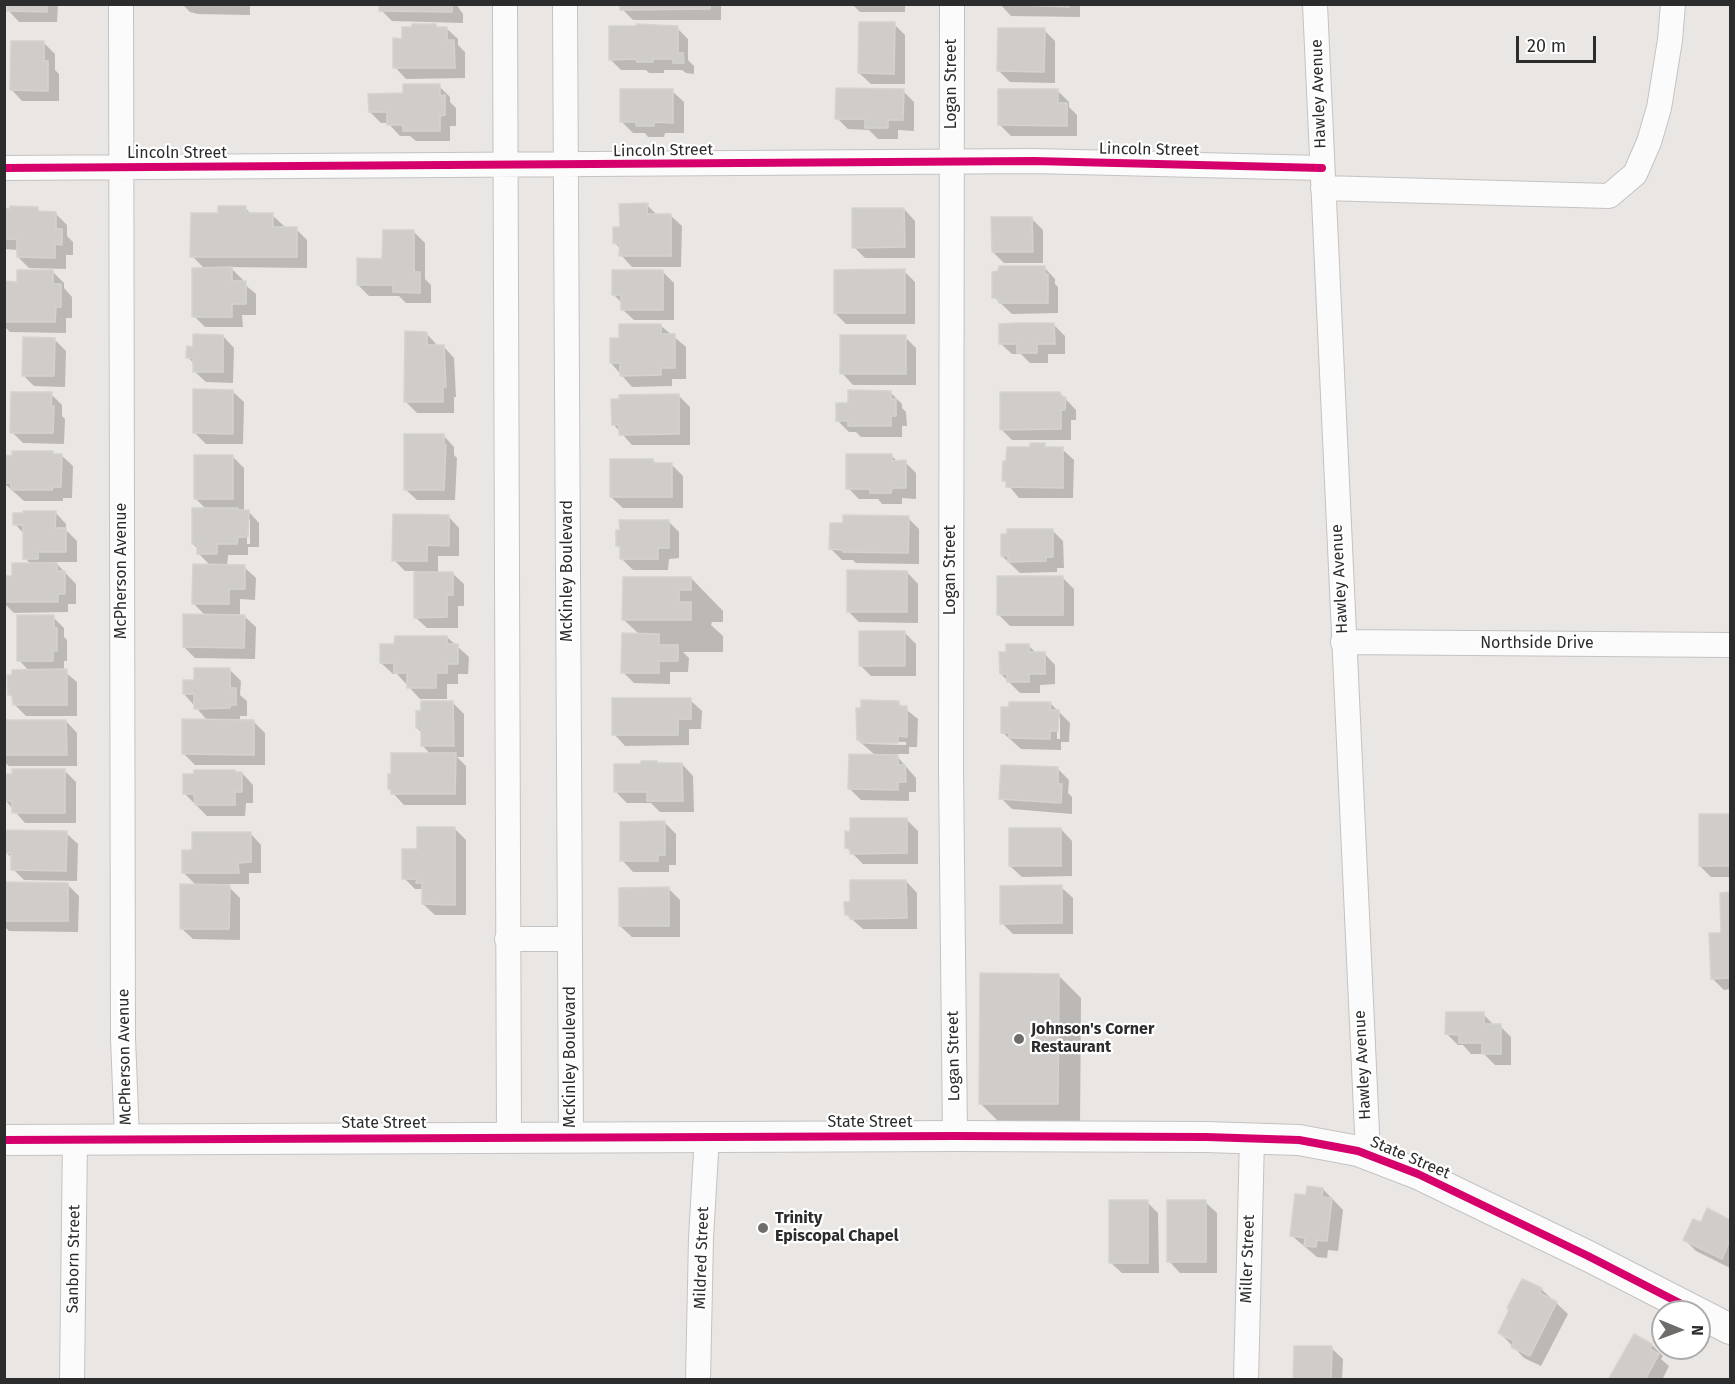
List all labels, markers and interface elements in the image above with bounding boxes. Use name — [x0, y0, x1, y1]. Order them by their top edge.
scale bar — [1519, 24, 1598, 62]
text: 20 m — [1527, 35, 1566, 57]
street label: Logan Street — [942, 39, 962, 129]
street label: Hawley Avenue — [1307, 39, 1331, 149]
street label: Lincoln Street — [1099, 140, 1199, 160]
street label: Lincoln Street — [613, 141, 713, 161]
street label: Lincoln Street — [127, 144, 227, 164]
street label: McKinley Boulevard — [558, 500, 578, 642]
street label: McPherson Avenue — [112, 503, 132, 639]
street label: Hawley Avenue — [1328, 524, 1352, 634]
street label: Logan Street — [941, 525, 961, 615]
street label: Northside Drive — [1480, 634, 1594, 654]
street label: McKinley Boulevard — [561, 986, 581, 1128]
street label: McPherson Avenue — [114, 989, 136, 1125]
street label: Hawley Avenue — [1351, 1010, 1375, 1120]
street label: Logan Street — [944, 1011, 964, 1101]
place label: Johnson's Corner Restaurant — [1031, 1020, 1154, 1058]
marker: Johnson's Corner Restaurant — [1012, 1032, 1026, 1046]
street label: State Street — [828, 1113, 912, 1133]
street label: State Street — [342, 1114, 426, 1134]
street label: State Street — [1367, 1133, 1453, 1183]
street label: Sanborn Street — [63, 1204, 85, 1314]
street label: Mildred Street — [691, 1206, 713, 1310]
place label: Trinity Episcopal Chapel — [775, 1209, 898, 1247]
street label: Miller Street — [1237, 1214, 1259, 1304]
marker: Trinity Episcopal Chapel — [756, 1221, 770, 1235]
north arrow — [1651, 1300, 1711, 1360]
text: N — [1688, 1325, 1707, 1336]

